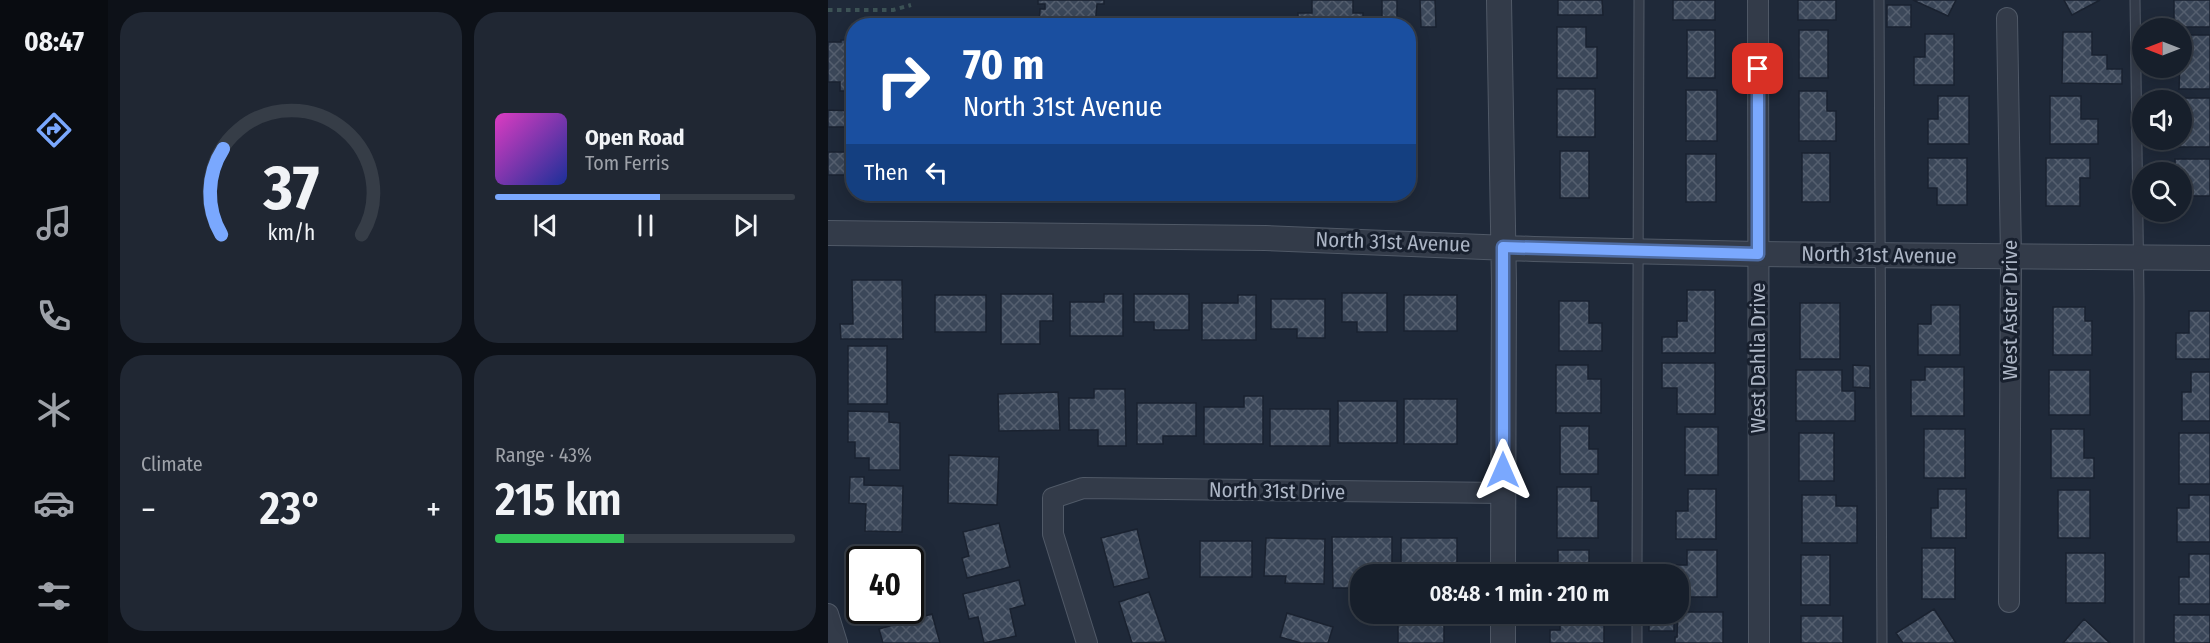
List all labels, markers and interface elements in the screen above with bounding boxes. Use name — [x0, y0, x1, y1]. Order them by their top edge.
north arrow — [2132, 18, 2192, 78]
map controls — [2132, 18, 2192, 222]
text: 08:47 — [24, 26, 84, 58]
text: 70 m — [963, 40, 1044, 90]
icon: right — [864, 42, 942, 120]
pin — [1732, 43, 1783, 94]
icon: arrive — [1741, 52, 1774, 85]
button: sound — [2132, 90, 2192, 150]
text: North 31st Avenue — [963, 91, 1162, 123]
icon: directions — [33, 109, 75, 151]
text: Open Road — [585, 124, 685, 151]
text: 37 — [262, 151, 319, 226]
text: Tom Ferris — [585, 151, 669, 175]
icon: left — [920, 156, 953, 189]
text: Then — [864, 159, 908, 186]
button: search — [2132, 162, 2192, 222]
icon: music — [33, 202, 75, 244]
icon: previous — [529, 209, 562, 242]
icon: pause — [629, 209, 662, 242]
icon: next — [729, 209, 762, 242]
text: km/h — [267, 220, 315, 246]
street label: North 31st Avenue — [1315, 226, 1471, 258]
street label: West Aster Drive — [1997, 240, 2023, 380]
street label: North 31st Avenue — [1801, 241, 1957, 269]
street label: West Dahlia Drive — [1745, 283, 1771, 433]
icon: phone — [33, 295, 75, 337]
icon: climate — [33, 389, 75, 431]
position arrow — [1471, 438, 1535, 502]
text: Range · 43% — [495, 443, 592, 467]
text: Climate — [141, 452, 203, 476]
text: 215 km — [495, 473, 622, 527]
street label: North 31st Drive — [1209, 477, 1345, 505]
icon: car — [33, 482, 75, 524]
text: 23° — [260, 482, 322, 536]
text: − — [141, 490, 156, 530]
text: + — [426, 490, 441, 530]
speed limit sign: 40 — [846, 546, 924, 624]
icon: filters — [33, 575, 75, 617]
text: 08:48 · 1 min · 210 m — [1430, 580, 1609, 607]

